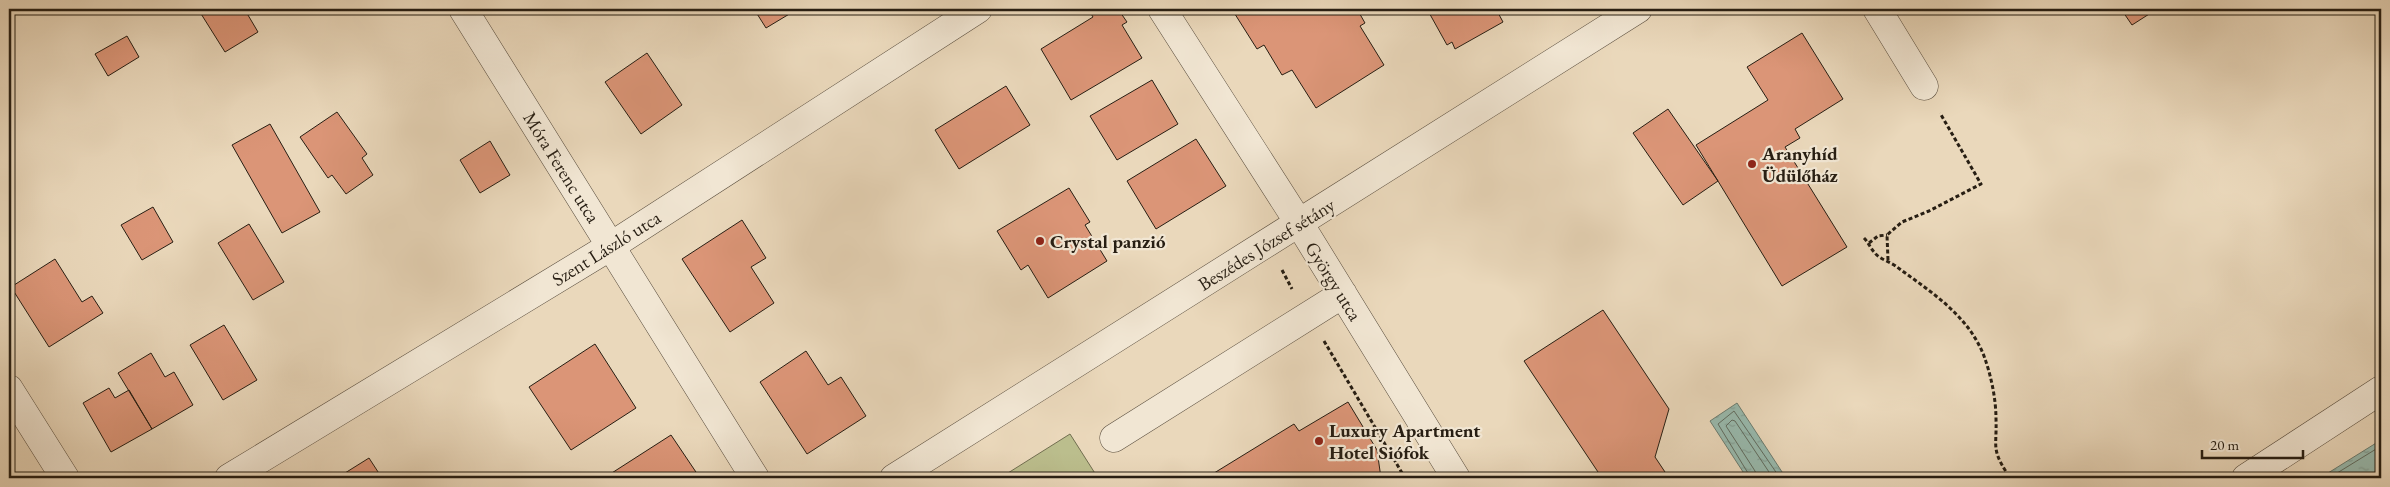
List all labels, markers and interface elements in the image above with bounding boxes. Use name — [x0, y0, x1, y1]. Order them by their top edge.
street label: Móra Ferenc utca — [517, 107, 606, 228]
place label: Aranyhíd Üdülőház — [1761, 141, 1838, 188]
marker: Aranyhíd Üdülőház — [1746, 158, 1758, 170]
street label: Beszédes József sétány — [1193, 192, 1340, 297]
street label: Szent László utca — [547, 205, 666, 292]
place label: Crystal panzió — [1050, 229, 1166, 254]
marker: Crystal panzió — [1034, 235, 1046, 247]
street label: György utca — [1299, 237, 1368, 326]
place label: Luxury Apartment Hotel Siófok — [1329, 418, 1480, 465]
scale bar — [2202, 427, 2304, 459]
marker: Luxury Apartment Hotel Siófok — [1313, 435, 1325, 447]
text: 20 m — [2210, 435, 2239, 454]

